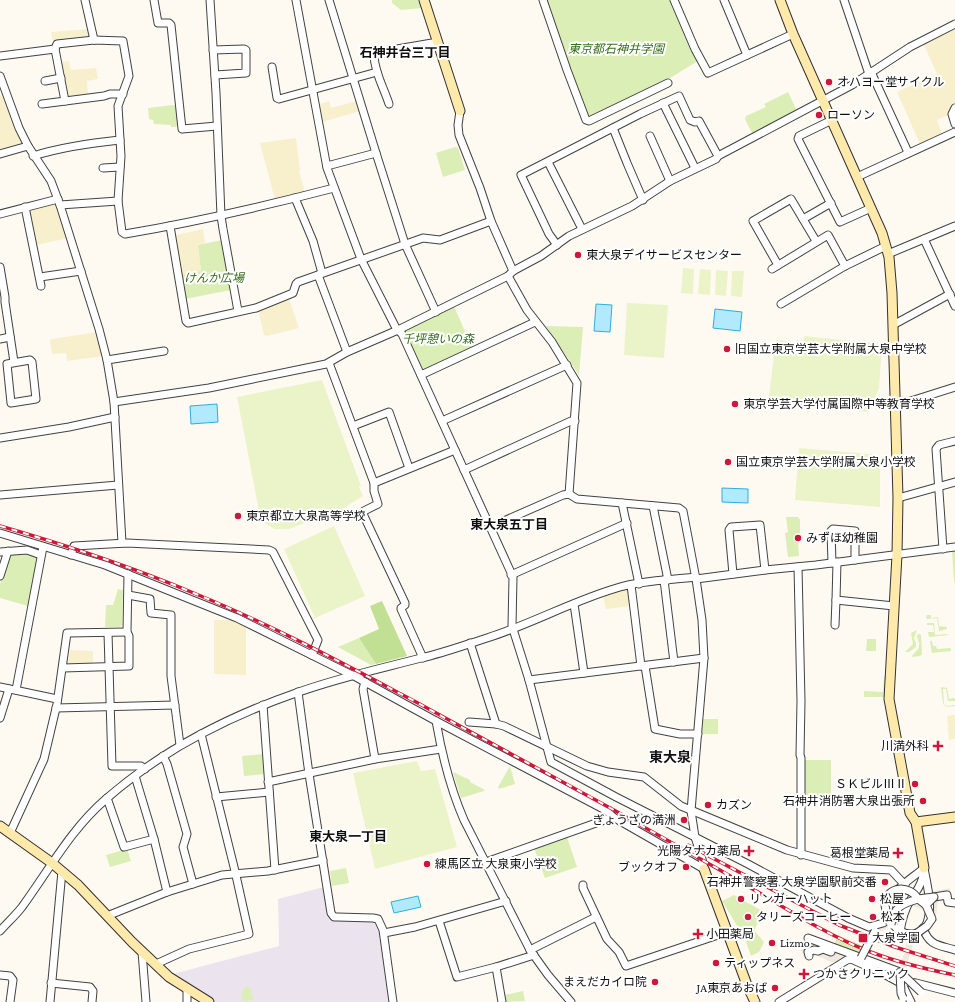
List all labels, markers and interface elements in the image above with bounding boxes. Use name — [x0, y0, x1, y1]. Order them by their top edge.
park label: 東京都石神井学園 — [568, 42, 666, 56]
district label: 石神井台三丁目 — [359, 45, 451, 60]
place label: オハヨー堂サイクル — [837, 75, 944, 89]
marker: オハヨー堂サイクル — [824, 77, 834, 87]
place label: ローソン — [827, 108, 875, 122]
marker: ローソン — [814, 110, 824, 120]
place label: 東大泉デイサービスセンター — [586, 248, 742, 262]
marker: 東大泉デイサービスセンター — [573, 250, 583, 260]
park label: けんか広場 — [184, 271, 246, 285]
park label: 千坪憩いの森 — [402, 332, 475, 346]
place label: 旧国立東京学芸大学附属大泉中学校 — [735, 342, 927, 356]
marker: 旧国立東京学芸大学附属大泉中学校 — [722, 344, 732, 354]
place label: 東京学芸大学付属国際中等教育学校 — [743, 397, 935, 411]
marker: 東京学芸大学付属国際中等教育学校 — [730, 399, 740, 409]
place label: 国立東京学芸大学附属大泉小学校 — [736, 455, 916, 469]
marker: 国立東京学芸大学附属大泉小学校 — [723, 457, 733, 467]
place label: 東京都立大泉高等学校 — [246, 509, 366, 523]
marker: 東京都立大泉高等学校 — [233, 511, 243, 521]
district label: 東大泉五丁目 — [470, 517, 548, 532]
place label: みずほ幼稚園 — [806, 531, 878, 545]
marker: みずほ幼稚園 — [793, 533, 803, 543]
place label: 川満外科 — [881, 739, 929, 753]
marker: 川満外科 — [932, 740, 944, 752]
district label: 東大泉 — [649, 749, 691, 765]
place label: ＳＫビルⅢⅡ — [835, 777, 907, 791]
marker: ＳＫビルⅢⅡ — [910, 779, 920, 789]
place label: 石神井消防署大泉出張所 — [783, 794, 915, 808]
marker: 石神井消防署大泉出張所 — [918, 796, 928, 806]
place label: カズン — [716, 798, 752, 812]
marker: カズン — [703, 800, 713, 810]
place label: ぎょうざの満洲 — [593, 813, 676, 827]
marker: ぎょうざの満洲 — [679, 815, 689, 825]
district label: 東大泉一丁目 — [309, 829, 387, 844]
place label: 光陽タナカ薬局 — [657, 844, 741, 858]
marker: 光陽タナカ薬局 — [744, 846, 754, 856]
place label: 葛根堂薬局 — [830, 846, 890, 860]
marker: 葛根堂薬局 — [893, 848, 903, 858]
place label: 練馬区立 大泉東小学校 — [435, 857, 557, 871]
marker: 練馬区立 大泉東小学校 — [422, 859, 432, 869]
place label: ブックオフ — [618, 860, 678, 874]
marker: ブックオフ — [681, 862, 691, 872]
place label: 石神井警察署 大泉学園駅前交番 — [707, 875, 877, 889]
marker: 石神井警察署 大泉学園駅前交番 — [880, 877, 890, 887]
place label: リンガーハット — [749, 892, 833, 906]
place label: 松屋 — [880, 892, 904, 906]
marker: リンガーハット — [736, 894, 746, 904]
marker: 松屋 — [867, 894, 877, 904]
place label: タリーズコーヒー — [756, 910, 851, 924]
place label: 松本 — [881, 910, 905, 924]
marker: タリーズコーヒー — [743, 912, 753, 922]
marker: 松本 — [868, 912, 878, 922]
place label: 小田薬局 — [706, 927, 754, 941]
marker: 小田薬局 — [693, 929, 703, 939]
place label: 大泉学園 — [872, 931, 920, 945]
marker: 大泉学園 — [857, 932, 869, 944]
place label: Lizmo — [780, 936, 810, 950]
marker: Lizmo — [767, 938, 777, 948]
place label: ティップネス — [724, 956, 795, 970]
marker: ティップネス — [711, 958, 721, 968]
place label: つかさクリニック — [813, 967, 909, 981]
marker: つかさクリニック — [798, 968, 810, 980]
place label: まえだカイロ院 — [563, 975, 647, 989]
marker: まえだカイロ院 — [650, 977, 660, 987]
place label: JA東京あおば — [696, 981, 767, 995]
marker: JA東京あおば — [770, 983, 780, 993]

